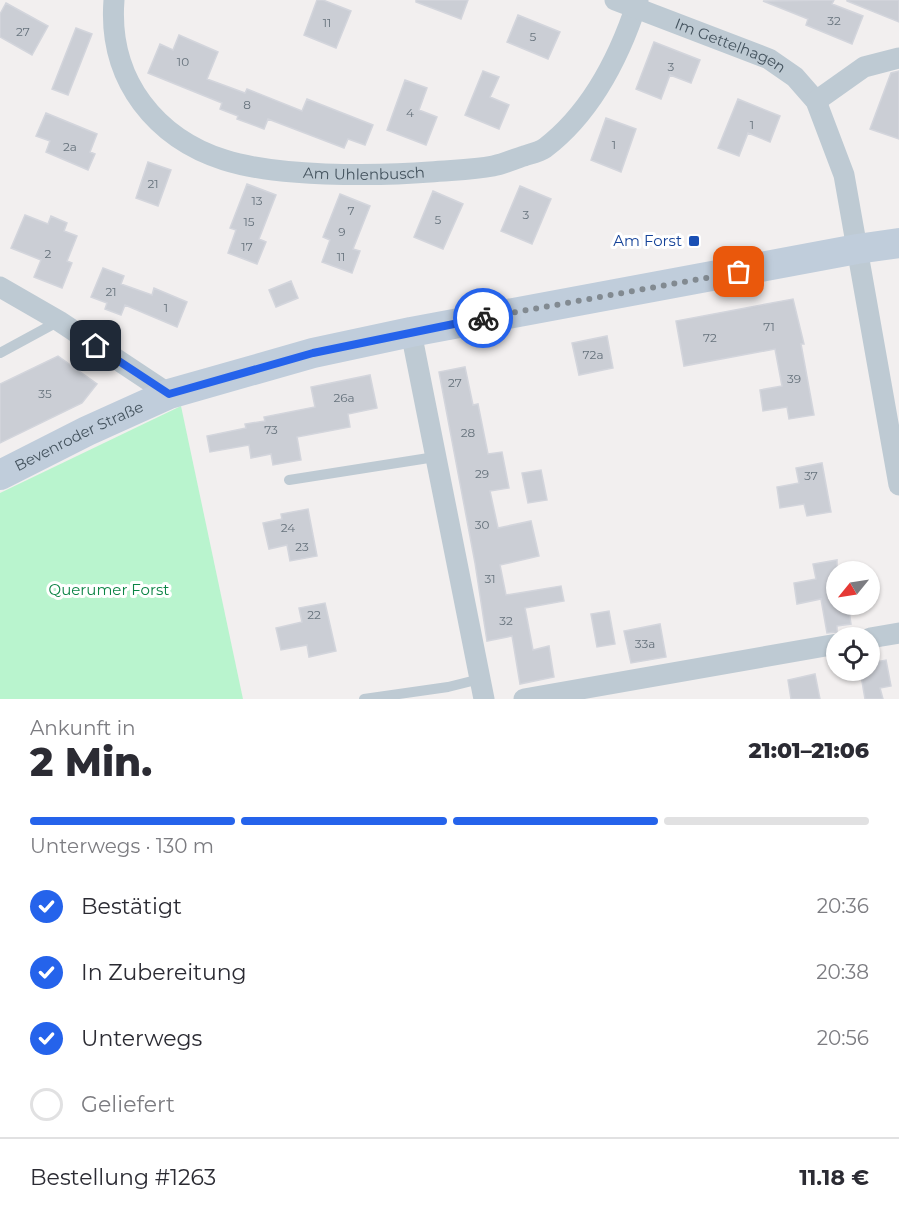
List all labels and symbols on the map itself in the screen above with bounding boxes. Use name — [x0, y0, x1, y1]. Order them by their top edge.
house number: 32 — [827, 13, 841, 28]
street label: Im Gettelhagen — [672, 14, 790, 77]
house number: 11 — [323, 15, 331, 30]
house number: 27 — [16, 24, 30, 39]
house number: 5 — [530, 29, 537, 44]
house number: 10 — [177, 54, 189, 69]
house number: 3 — [668, 59, 675, 74]
house number: 8 — [243, 97, 251, 112]
house number: 4 — [406, 105, 414, 120]
house number: 1 — [750, 117, 754, 132]
house number: 1 — [612, 137, 616, 152]
house number: 2a — [63, 139, 77, 154]
street label: Am Uhlenbusch — [303, 162, 425, 184]
house number: 21 — [147, 176, 159, 191]
house number: 13 — [251, 193, 263, 208]
house number: 7 — [347, 203, 355, 218]
house number: 3 — [523, 207, 530, 222]
house number: 5 — [435, 212, 442, 227]
house number: 15 — [243, 214, 255, 229]
house number: 9 — [338, 224, 346, 239]
place label: Am Forst — [613, 231, 682, 250]
marker: Am Forst — [687, 234, 701, 248]
house number: 17 — [241, 239, 253, 254]
house number: 2 — [45, 246, 52, 261]
pin — [713, 246, 764, 297]
house number: 11 — [337, 249, 345, 264]
house number: 21 — [105, 284, 117, 299]
courier — [453, 288, 513, 348]
house number: 1 — [164, 300, 168, 315]
house number: 71 — [763, 319, 775, 334]
pin — [70, 320, 121, 371]
house number: 72 — [703, 330, 717, 345]
house number: 72a — [583, 347, 603, 362]
house number: 39 — [787, 371, 801, 386]
house number: 27 — [448, 375, 462, 390]
house number: 35 — [38, 386, 52, 401]
house number: 26a — [333, 390, 355, 405]
street label: Bevenroder Straße — [11, 397, 146, 475]
house number: 73 — [264, 422, 278, 437]
house number: 28 — [461, 425, 476, 440]
house number: 29 — [475, 466, 489, 481]
house number: 37 — [804, 468, 818, 483]
house number: 30 — [475, 517, 489, 532]
house number: 24 — [281, 520, 295, 535]
house number: 23 — [295, 539, 309, 554]
north arrow — [826, 561, 880, 615]
house number: 31 — [484, 571, 496, 586]
park label: Querumer Forst — [49, 580, 169, 599]
house number: 22 — [307, 607, 321, 622]
house number: 32 — [499, 613, 513, 628]
house number: 33a — [635, 636, 655, 651]

